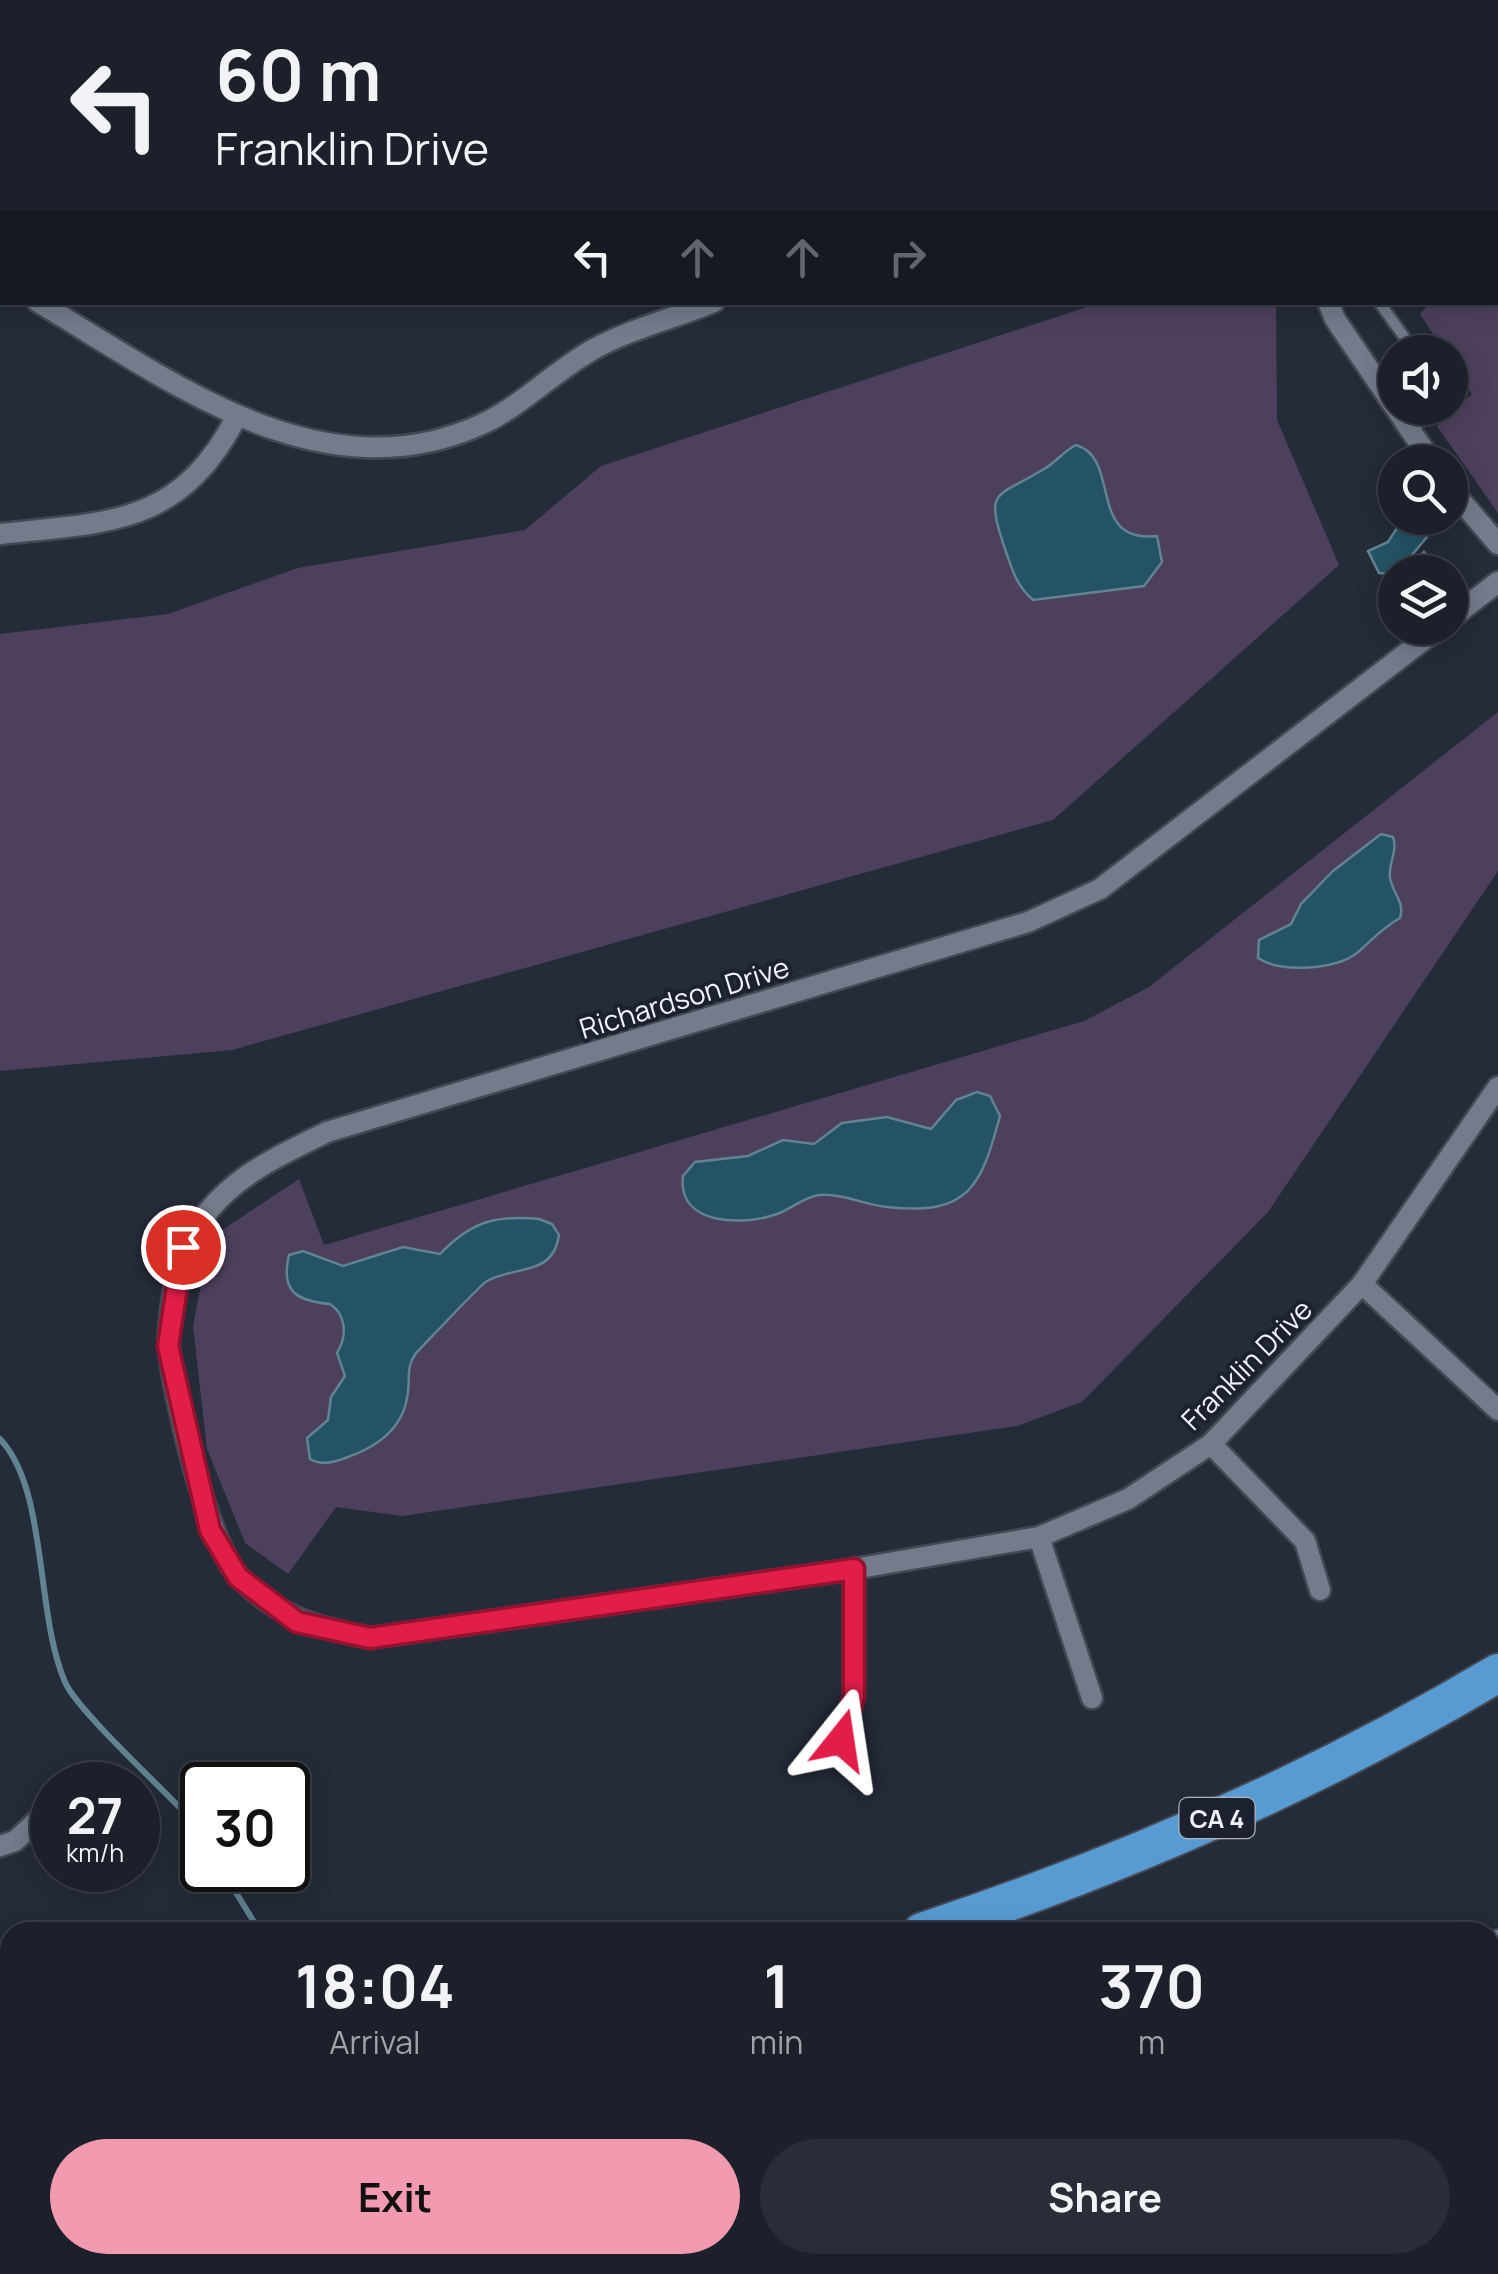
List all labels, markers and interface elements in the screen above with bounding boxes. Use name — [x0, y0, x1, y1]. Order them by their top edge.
text: 60 m — [215, 26, 382, 122]
icon: left — [50, 40, 180, 170]
text: Franklin Drive — [215, 117, 489, 179]
icon: left — [565, 230, 620, 285]
icon: ahead — [670, 230, 725, 285]
icon: ahead — [775, 230, 830, 285]
icon: right — [880, 230, 935, 285]
map controls — [1378, 335, 1468, 645]
button: sound — [1378, 335, 1468, 425]
button: search — [1378, 445, 1468, 535]
button: layers — [1378, 555, 1468, 645]
street label: Richardson Drive — [575, 947, 793, 1047]
pin — [141, 1205, 226, 1290]
icon: arrive — [156, 1220, 211, 1275]
street label: Franklin Drive — [1172, 1290, 1320, 1438]
position arrow — [789, 1688, 893, 1792]
speed limit sign: 30 — [180, 1762, 310, 1892]
text: 27 — [67, 1781, 123, 1849]
road number: CA 4 — [1180, 1798, 1254, 1838]
text: km/h — [66, 1835, 124, 1870]
text: 18:04 — [295, 1944, 455, 2026]
text: 1 — [763, 1944, 790, 2026]
text: 370 — [1098, 1944, 1205, 2026]
text: Arrival — [329, 2020, 421, 2064]
text: min — [750, 2020, 803, 2064]
text: m — [1138, 2020, 1165, 2064]
button: Exit — [50, 2139, 740, 2254]
button: Share — [760, 2139, 1450, 2254]

